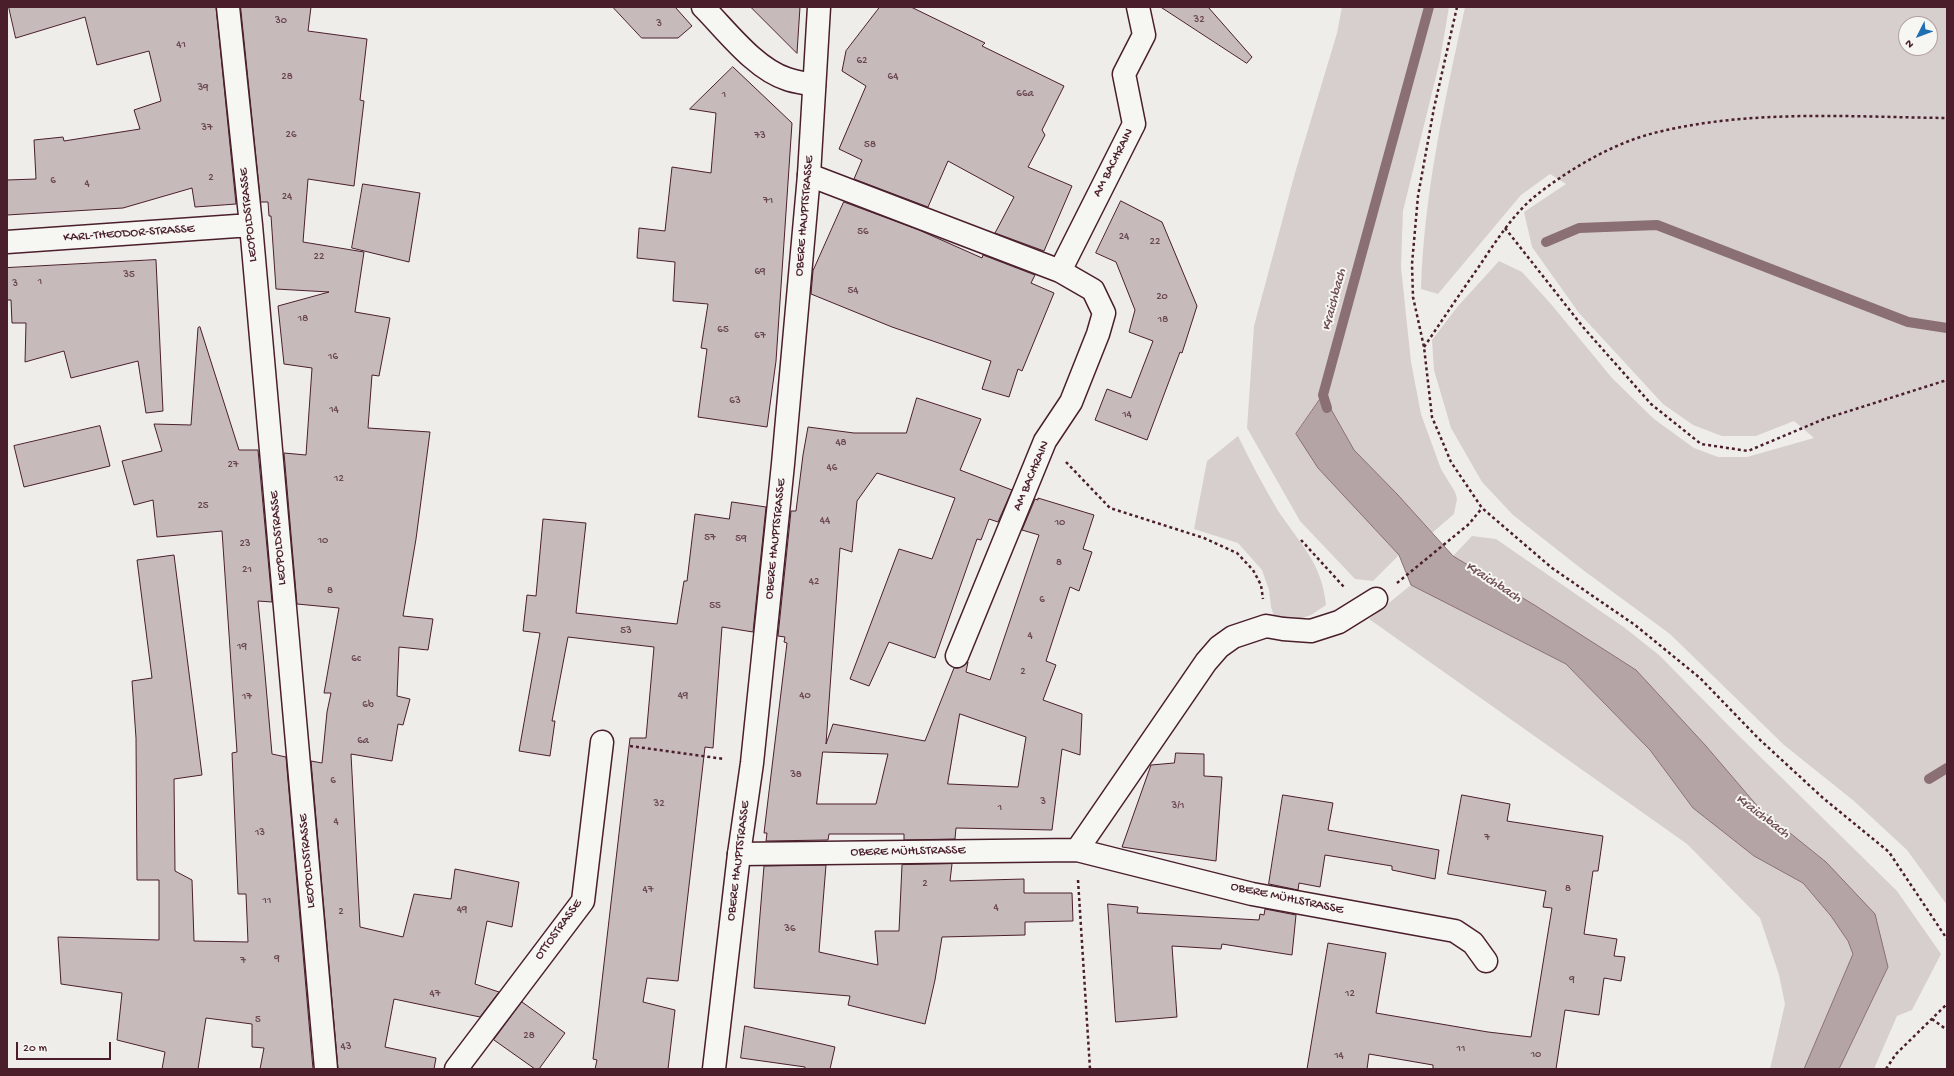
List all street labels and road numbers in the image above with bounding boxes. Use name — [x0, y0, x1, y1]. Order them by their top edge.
street label: AM BACHRAIN — [1090, 126, 1138, 200]
street label: OBERE HAUPTSTRASSE — [792, 155, 818, 277]
street label: LEOPOLDSTRASSE — [236, 167, 262, 263]
street label: KARL-THEODOR-STRASSE — [63, 222, 195, 246]
street label: AM BACHRAIN — [1010, 439, 1054, 513]
street label: OBERE HAUPTSTRASSE — [762, 478, 790, 600]
street label: LEOPOLDSTRASSE — [267, 490, 291, 586]
street label: OBERE HAUPTSTRASSE — [724, 800, 754, 922]
street label: LEOPOLDSTRASSE — [296, 813, 320, 909]
street label: OBERE MÜHLSTRASSE — [850, 843, 966, 861]
street label: OBERE MÜHLSTRASSE — [1229, 879, 1345, 919]
street label: OTTOSTRASSE — [532, 897, 586, 963]

